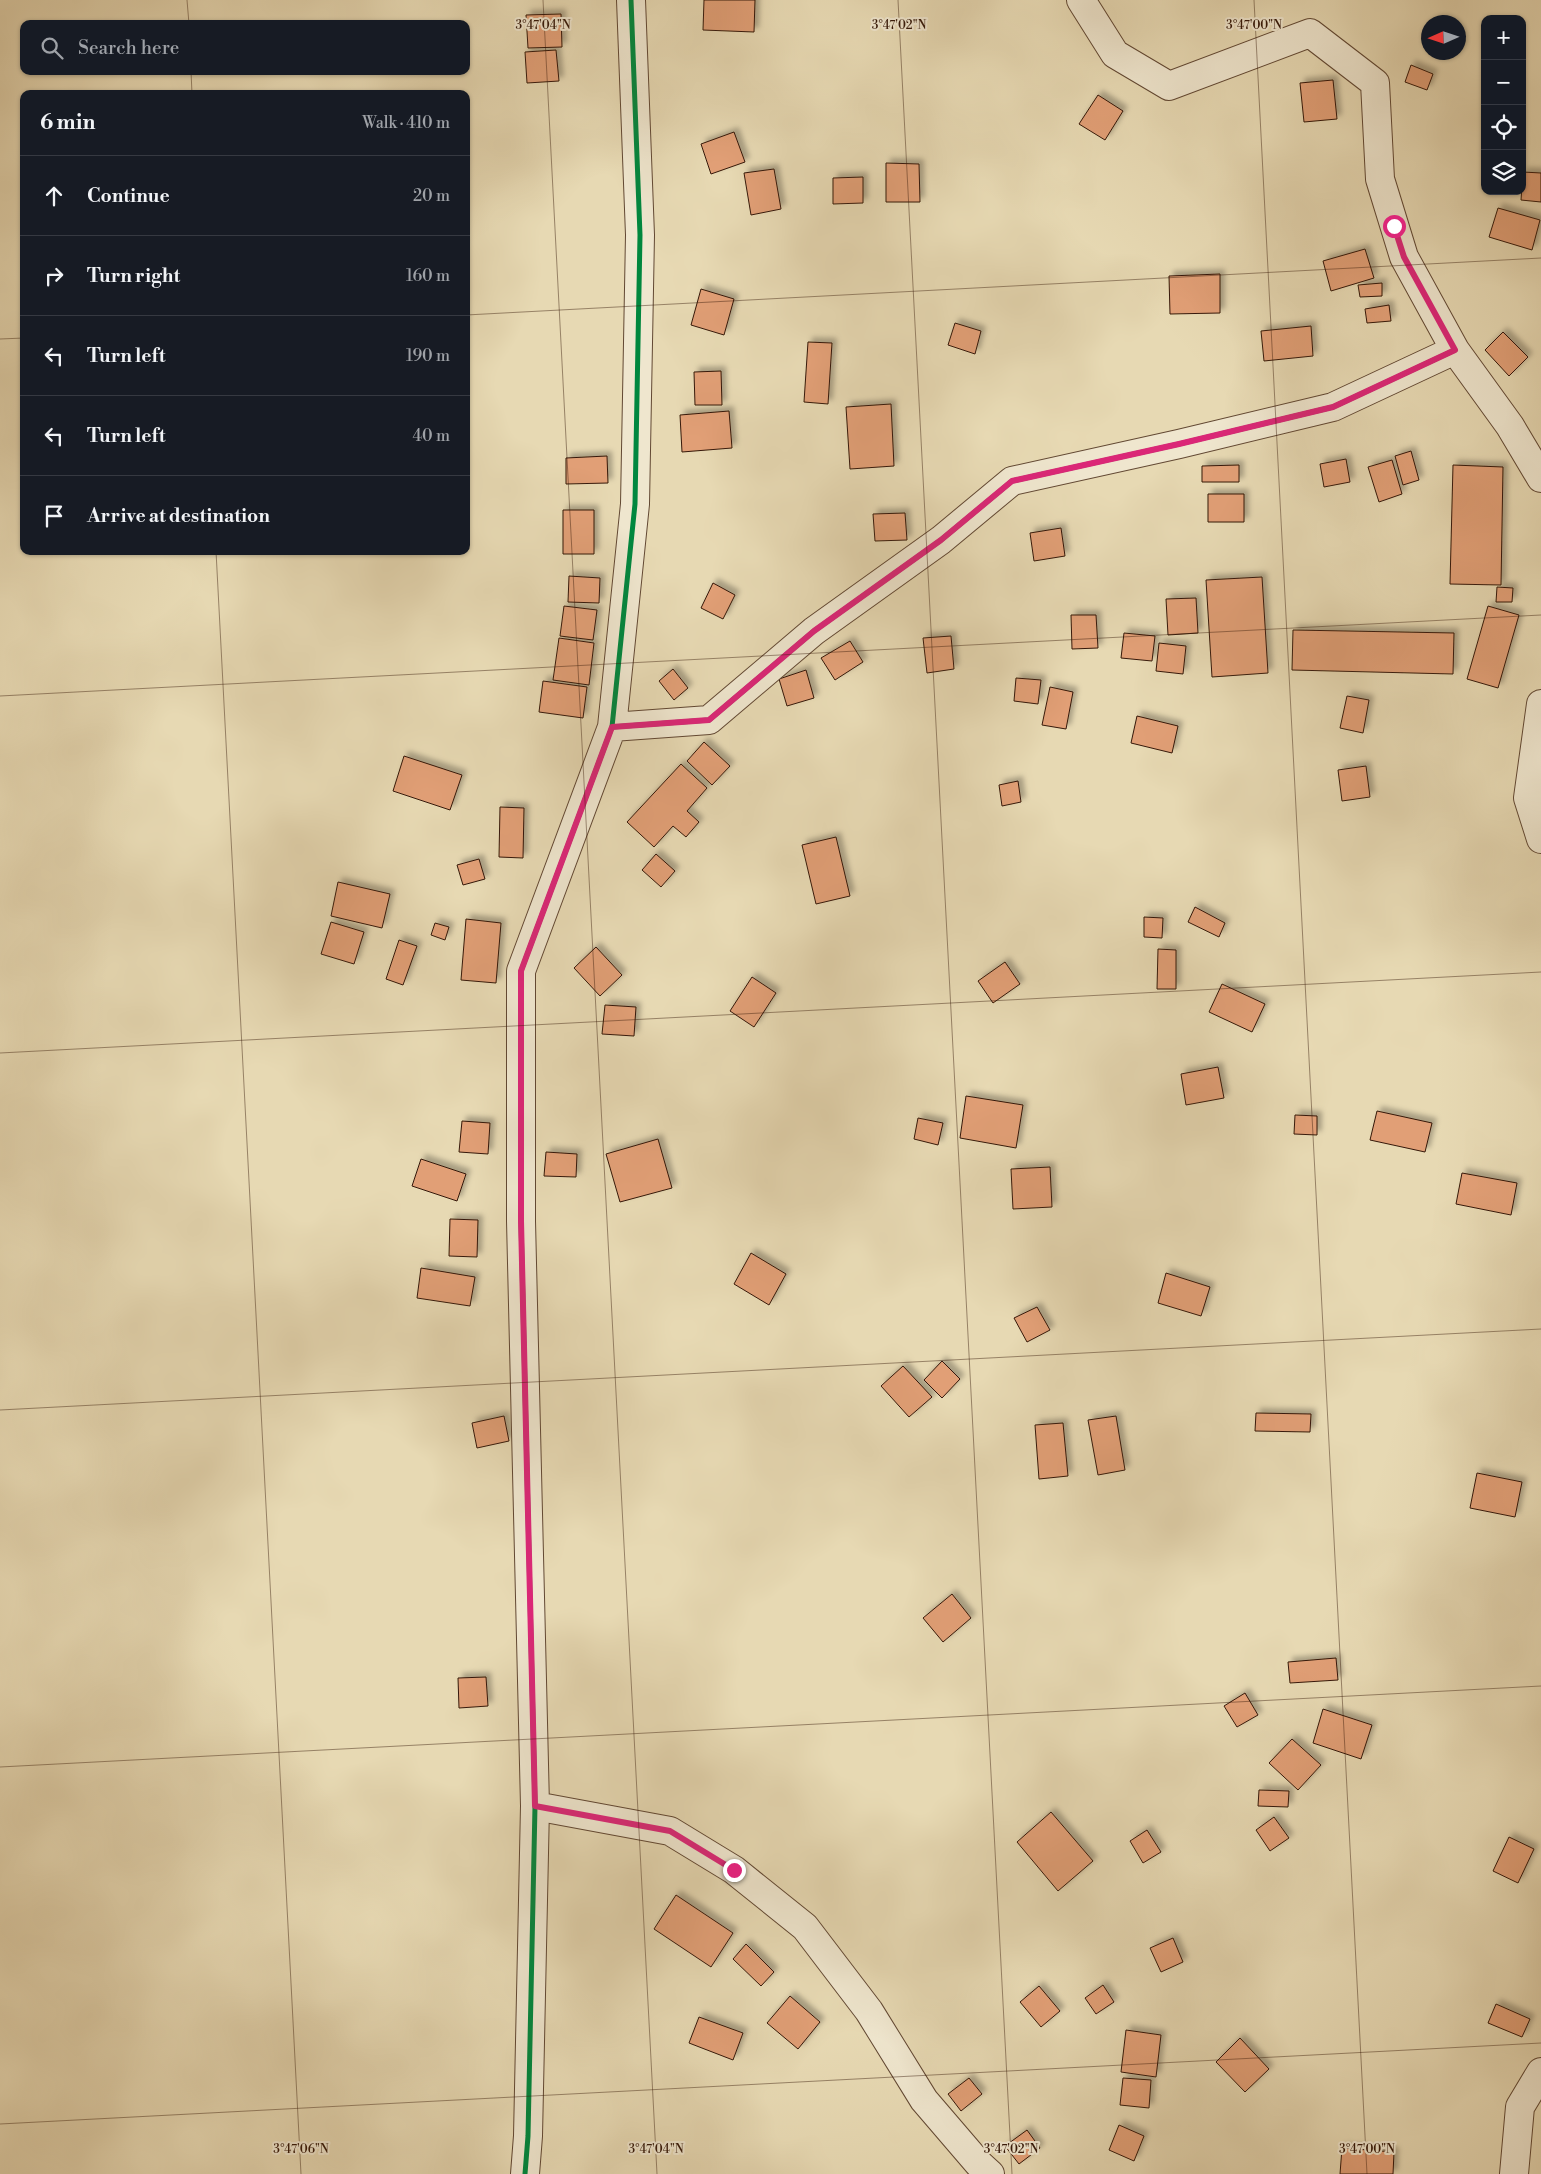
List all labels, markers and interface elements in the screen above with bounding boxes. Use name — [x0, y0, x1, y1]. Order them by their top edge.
north arrow — [1421, 15, 1466, 60]
map controls — [1481, 15, 1526, 195]
button: + — [1481, 15, 1526, 60]
text: 3°47'04"N — [515, 18, 571, 33]
text: 3°47'02"N — [872, 18, 926, 33]
text: 3°47'00"N — [1226, 18, 1282, 33]
search box — [20, 20, 470, 75]
icon: search — [38, 34, 66, 62]
text: Search here — [78, 36, 179, 60]
button: − — [1481, 60, 1526, 105]
button: locate — [1481, 105, 1526, 150]
text: 6 min — [40, 110, 95, 136]
text: Walk · 410 m — [362, 113, 450, 133]
button: layers — [1481, 150, 1526, 195]
icon: ahead — [40, 182, 68, 210]
text: Continue — [87, 184, 170, 208]
text: 20 m — [413, 186, 450, 206]
route start — [1383, 215, 1406, 238]
icon: right — [40, 262, 68, 290]
text: Turn right — [87, 264, 180, 288]
text: 160 m — [406, 266, 450, 286]
icon: left — [40, 342, 68, 370]
text: Turn left — [87, 344, 166, 368]
text: 190 m — [406, 346, 450, 366]
icon: left — [40, 422, 68, 450]
text: Turn left — [87, 424, 166, 448]
text: 40 m — [413, 426, 450, 446]
icon: arrive — [40, 502, 68, 530]
text: Arrive at destination — [87, 504, 270, 528]
route end — [723, 1859, 746, 1882]
text: 3°47'06"N — [273, 2142, 329, 2157]
text: 3°47'04"N — [628, 2142, 684, 2157]
text: 3°47'02"N — [984, 2142, 1038, 2157]
text: 3°47'00"N — [1339, 2142, 1395, 2157]

